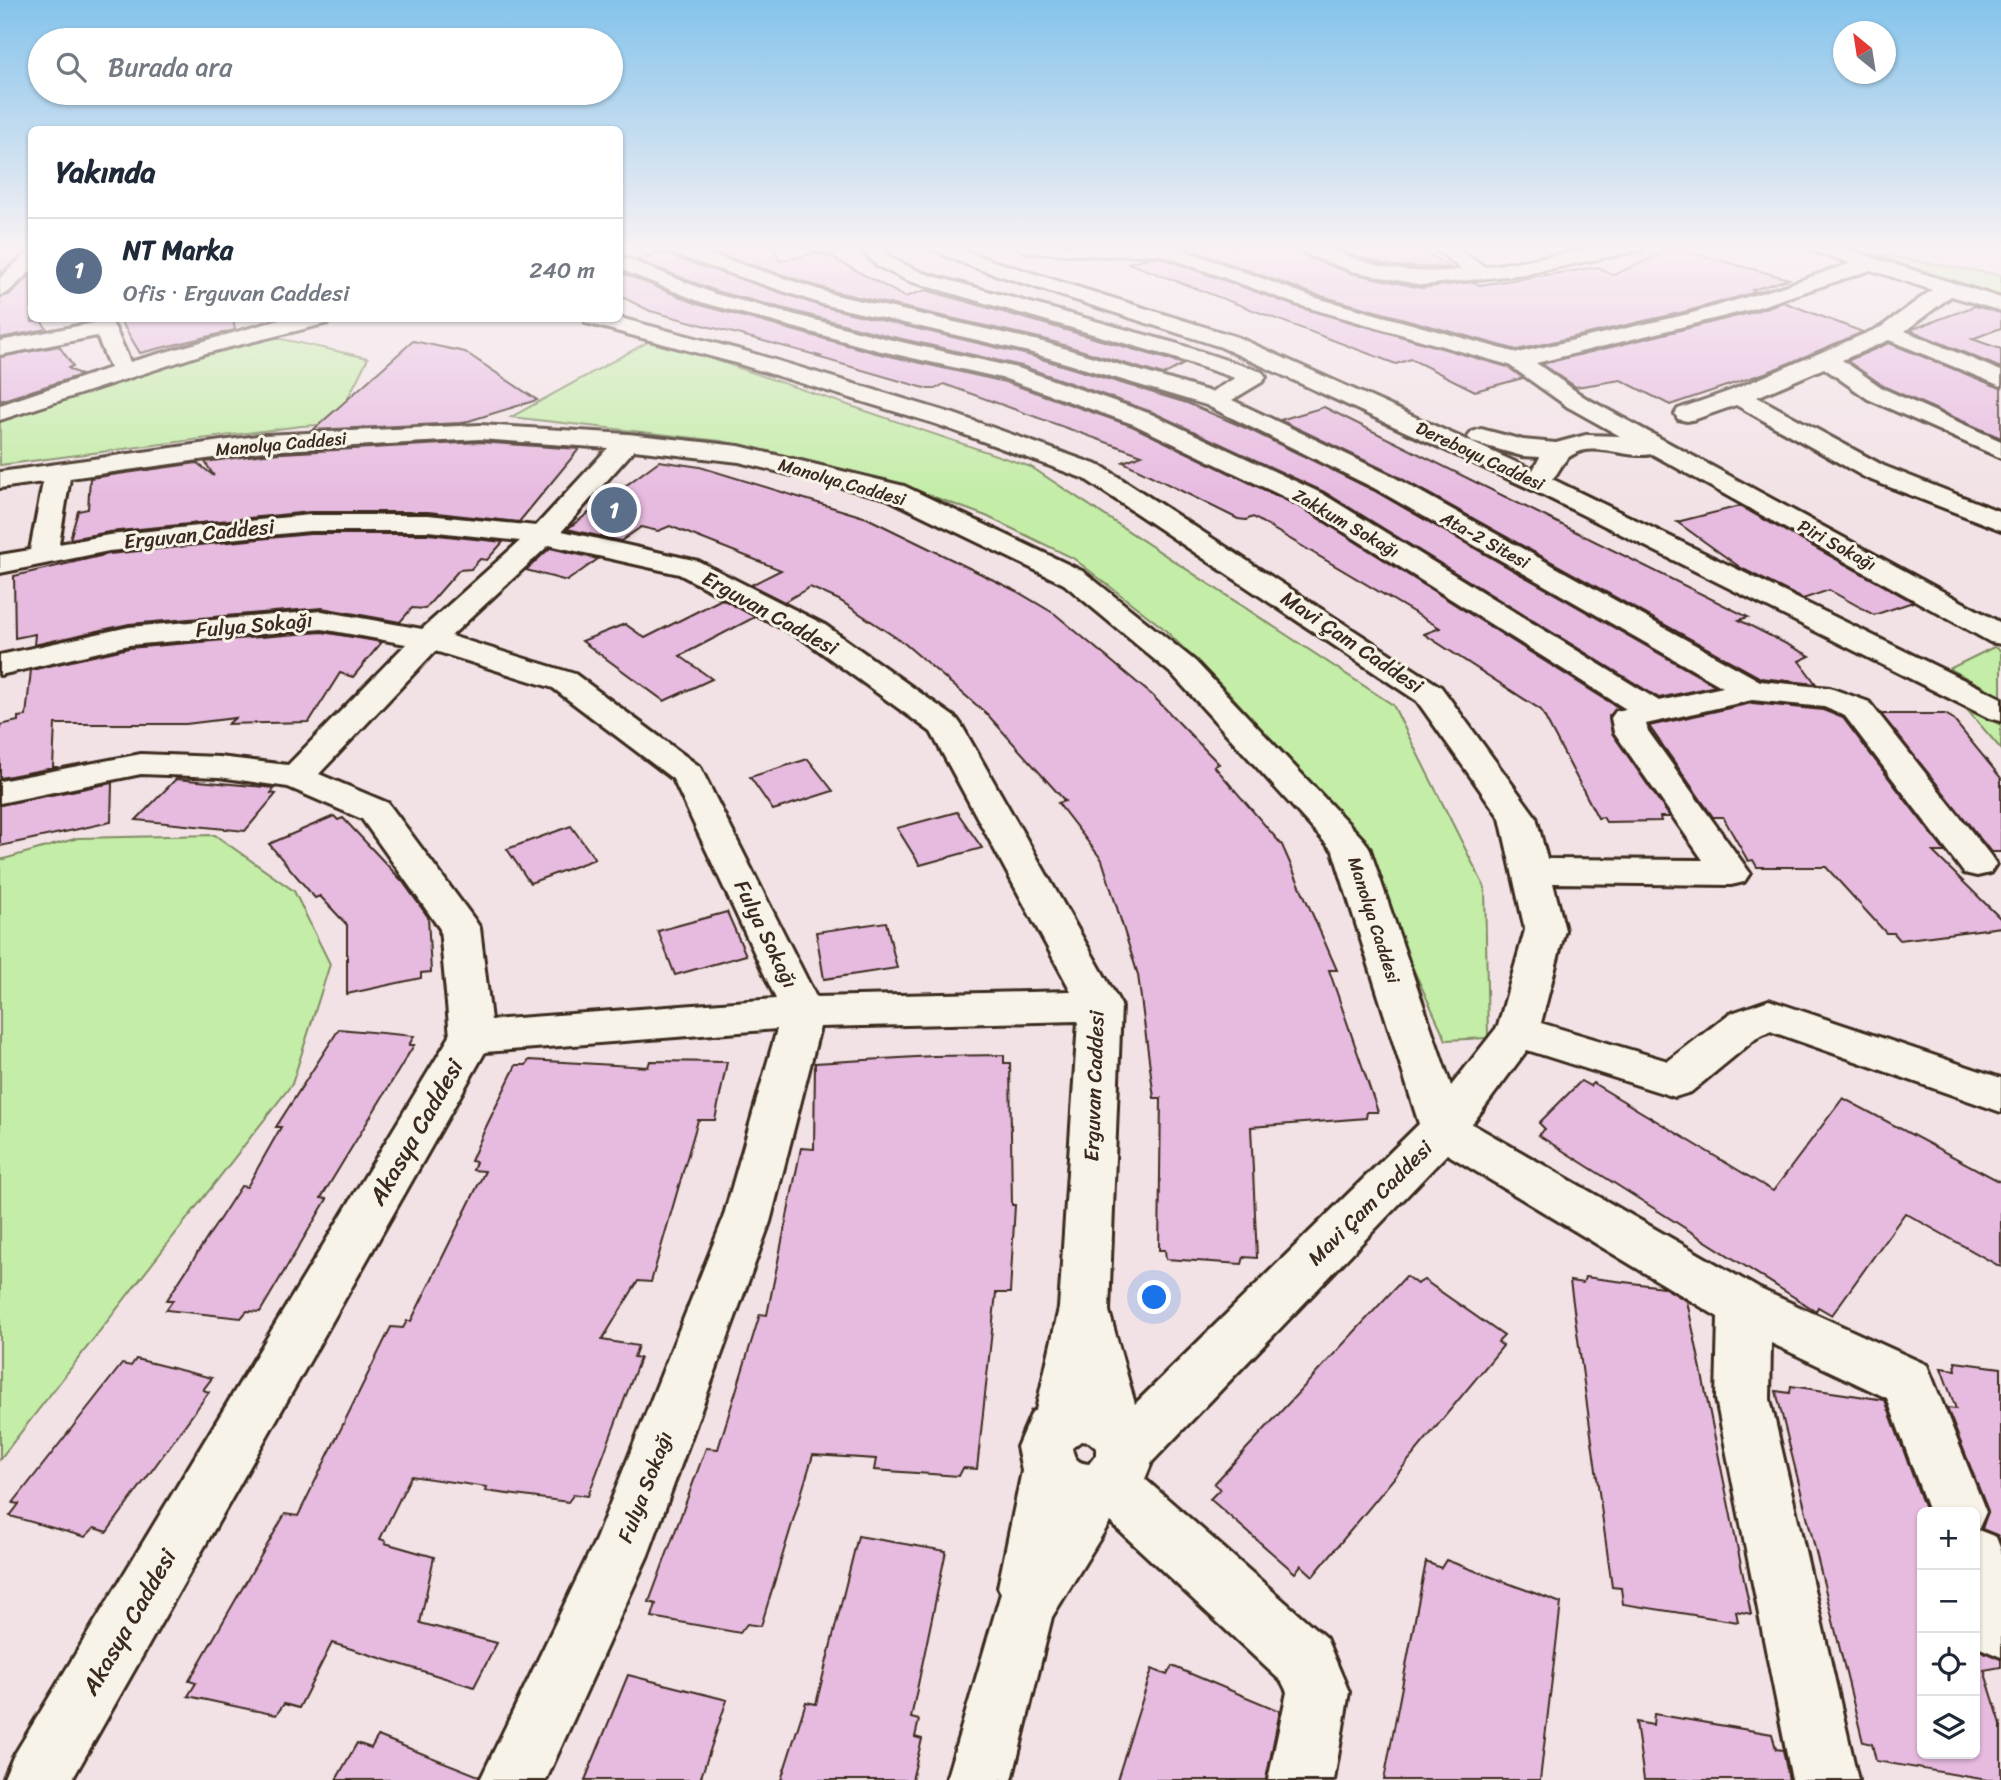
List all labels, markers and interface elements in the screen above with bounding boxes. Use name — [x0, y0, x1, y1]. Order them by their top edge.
north arrow — [1833, 21, 1896, 84]
search box — [28, 28, 623, 105]
text: Burada ara — [108, 44, 232, 90]
icon: search — [52, 48, 90, 86]
text: Yakında — [56, 145, 156, 199]
text: NT Marka — [123, 227, 233, 273]
text: 1 — [74, 250, 84, 291]
text: 240 m — [529, 250, 595, 291]
text: Ofis · Erguvan Caddesi — [123, 273, 349, 314]
street label: Dereboyu Caddesi — [1410, 412, 1551, 500]
street label: Manolya Caddesi — [214, 422, 349, 466]
street label: Manolya Caddesi — [774, 448, 911, 516]
street label: Zakkum Sokağı — [1286, 479, 1406, 567]
pin: 1 — [591, 484, 637, 536]
street label: Ata-2 Sitesi — [1433, 502, 1537, 578]
street label: Erguvan Caddesi — [122, 507, 277, 561]
street label: Piri Sokağı — [1792, 510, 1882, 580]
street label: Erguvan Caddesi — [695, 560, 846, 667]
street label: Mavi Çam Caddesi — [1273, 580, 1432, 705]
street label: Fulya Sokağı — [194, 601, 314, 649]
street label: Manolya Caddesi — [1338, 853, 1410, 988]
street label: Fulya Sokağı — [723, 873, 809, 995]
street label: Erguvan Caddesi — [1072, 1009, 1116, 1162]
street label: Akasya Caddesi — [356, 1050, 476, 1214]
street label: Mavi Çam Caddesi — [1298, 1130, 1443, 1275]
your location — [1137, 1280, 1171, 1314]
street label: Fulya Sokağı — [606, 1425, 684, 1549]
map controls — [1917, 1507, 1980, 1759]
button: + — [1917, 1507, 1980, 1570]
street label: Akasya Caddesi — [69, 1540, 189, 1704]
button: − — [1917, 1570, 1980, 1633]
button: locate — [1917, 1633, 1980, 1696]
button: layers — [1917, 1696, 1980, 1759]

